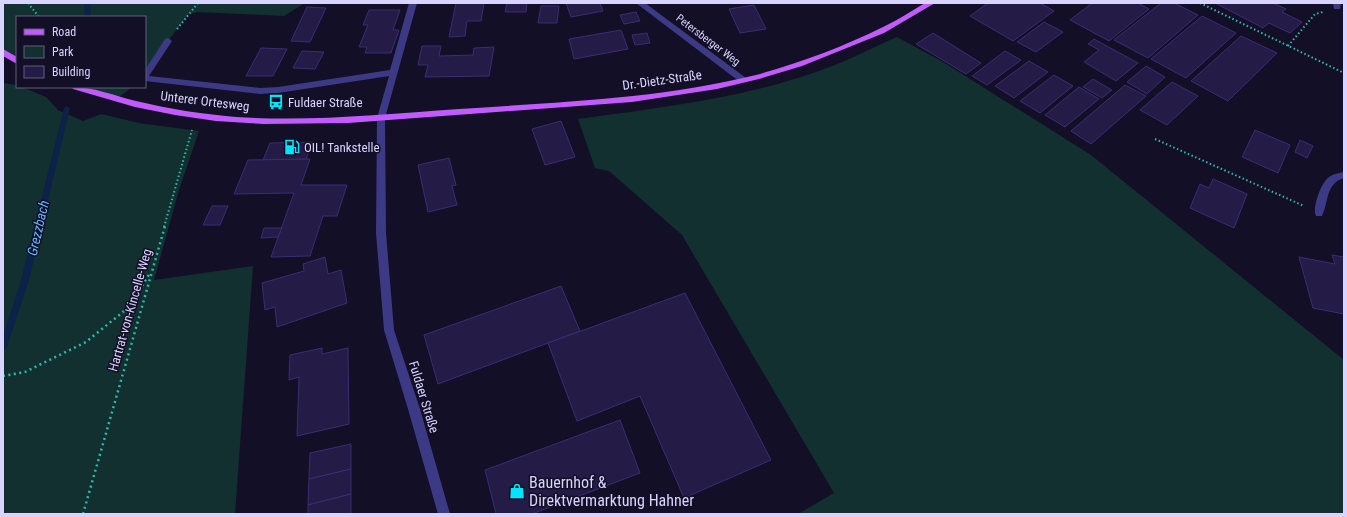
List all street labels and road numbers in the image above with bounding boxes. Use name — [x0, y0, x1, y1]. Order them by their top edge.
street label: Petersberger Weg — [673, 12, 743, 68]
street label: Dr.-Dietz-Straße — [621, 67, 703, 93]
street label: Unterer Ortesweg — [160, 88, 250, 114]
street label: Hartrat-von-Kincelle-Weg — [105, 247, 155, 373]
street label: Fuldaer Straße — [406, 359, 442, 435]

